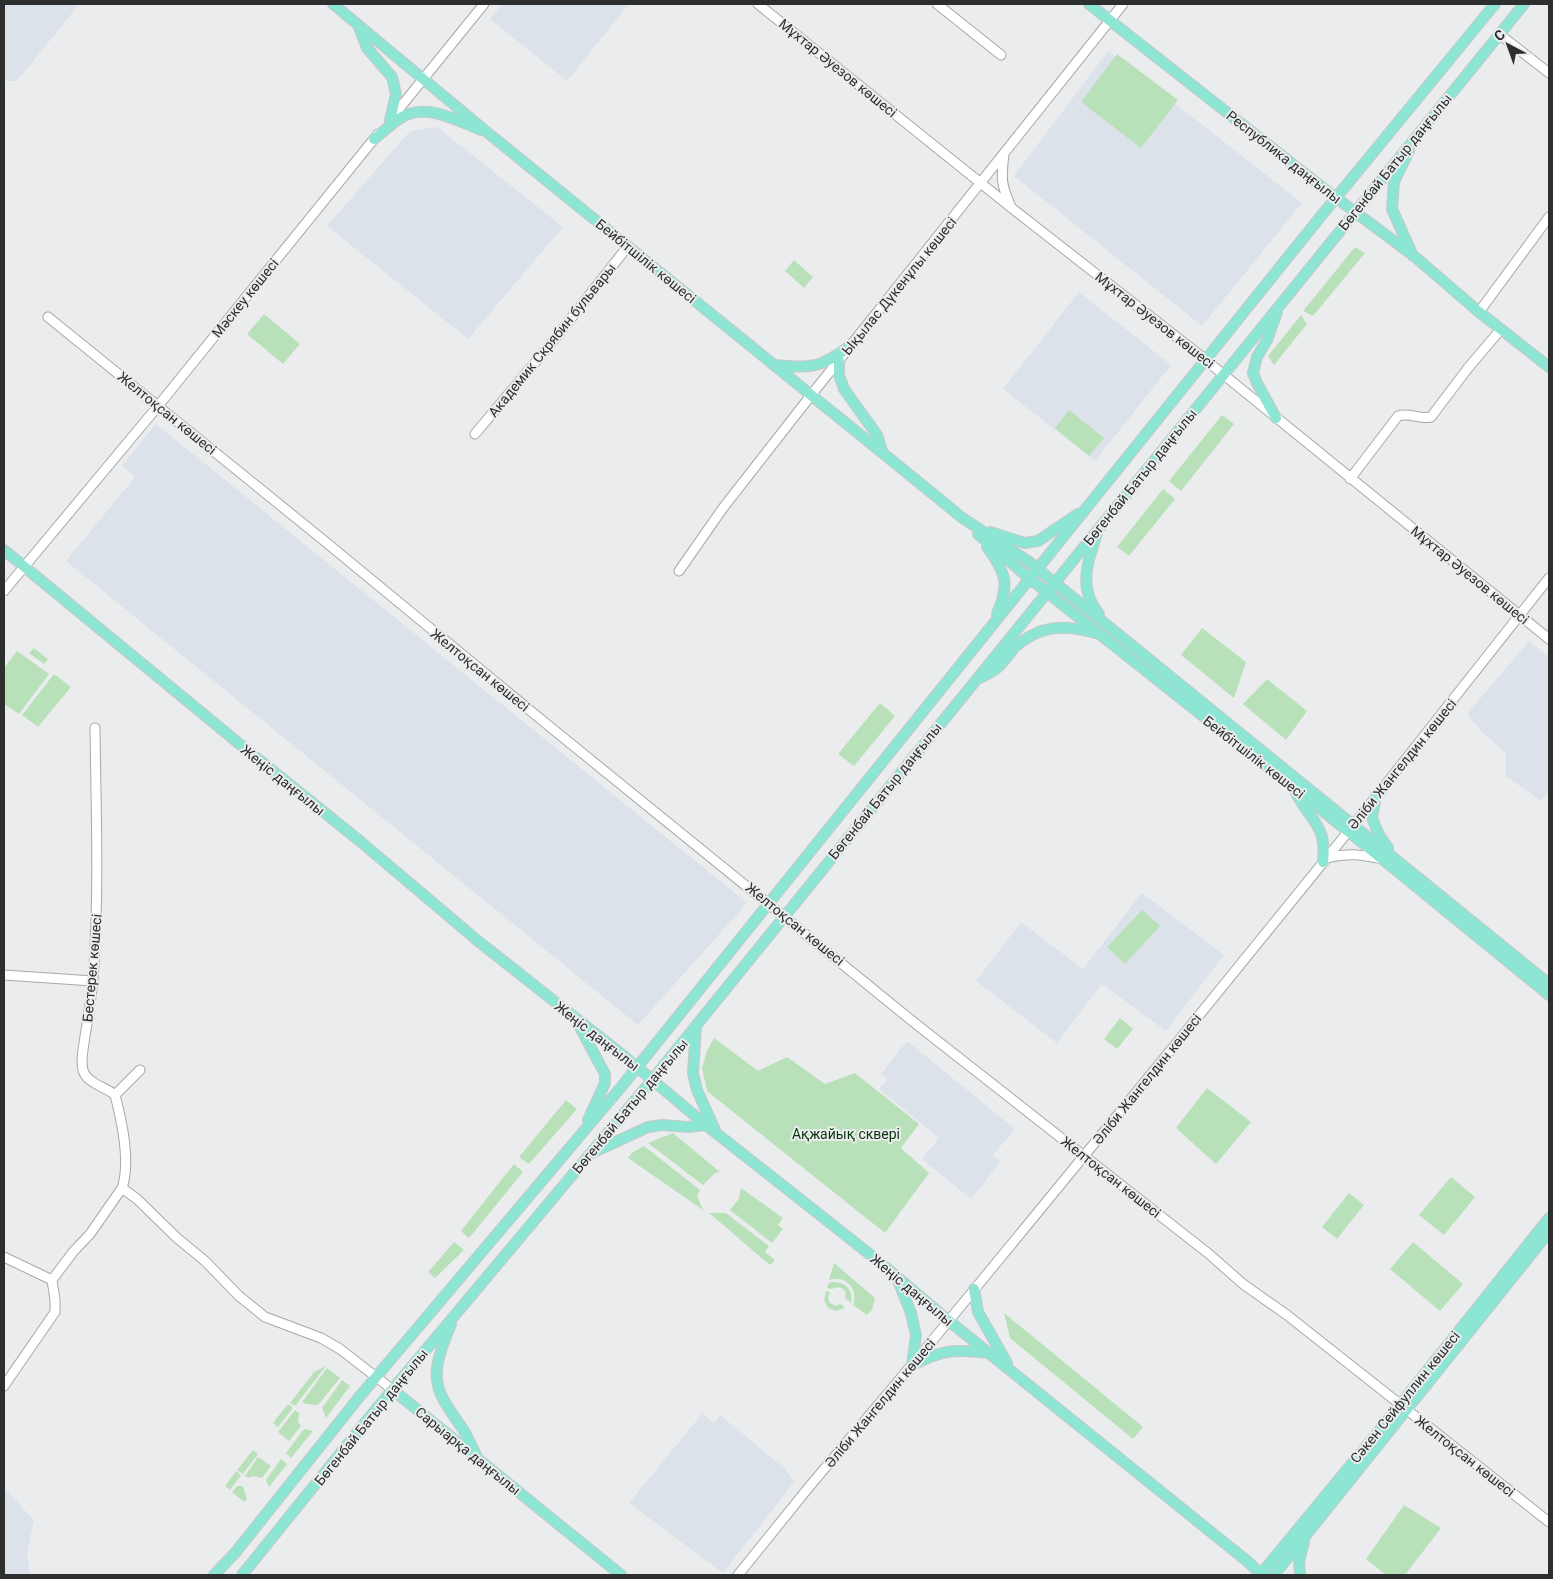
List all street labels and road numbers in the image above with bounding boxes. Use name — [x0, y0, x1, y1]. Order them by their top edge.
street label: Мұхтар Әуезов көшесі — [776, 16, 900, 120]
street label: Бөгенбай Батыр даңғылы — [1335, 91, 1455, 233]
street label: Республика даңғылы — [1224, 107, 1344, 207]
street label: Ықылас Дүкенұлы көшесі — [838, 214, 960, 358]
street label: Бейбітшілік көшесі — [593, 216, 699, 306]
street label: Мәскеу көшесі — [208, 255, 282, 341]
street label: Академик Скрябин бульвары — [485, 260, 619, 420]
street label: Мұхтар Әуезов көшесі — [1092, 268, 1218, 372]
street label: Желтоқсан көшесі — [115, 368, 219, 458]
street label: Бөгенбай Батыр даңғылы — [1080, 406, 1200, 548]
street label: Мұхтар Әуезов көшесі — [1408, 523, 1532, 627]
street label: Желтоқсан көшесі — [428, 625, 532, 715]
street label: Әліби Жангелдин көшесі — [1344, 696, 1460, 832]
street label: Бейбітшілік көшесі — [1200, 712, 1308, 802]
street label: Бөгенбай Батыр даңғылы — [825, 720, 945, 862]
street label: Жеңіс даңғылы — [238, 741, 328, 819]
street label: Желтоқсан көшесі — [743, 879, 847, 969]
street label: Бестерек көшесі — [79, 913, 105, 1023]
street label: Жеңіс даңғылы — [552, 998, 642, 1074]
street label: Әліби Жангелдин көшесі — [1089, 1011, 1205, 1147]
street label: Бөгенбай Батыр даңғылы — [569, 1036, 691, 1176]
street label: Желтоқсан көшесі — [1058, 1133, 1164, 1221]
street label: Жеңіс даңғылы — [867, 1251, 957, 1329]
street label: Сәкен Сейфуллин көшесі — [1347, 1328, 1463, 1466]
street label: Әліби Жангелдин көшесі — [821, 1335, 939, 1471]
street label: Бөгенбай Батыр даңғылы — [311, 1346, 431, 1488]
street label: Сарыарқа даңғылы — [412, 1404, 524, 1498]
street label: Желтоқсан көшесі — [1412, 1412, 1518, 1500]

